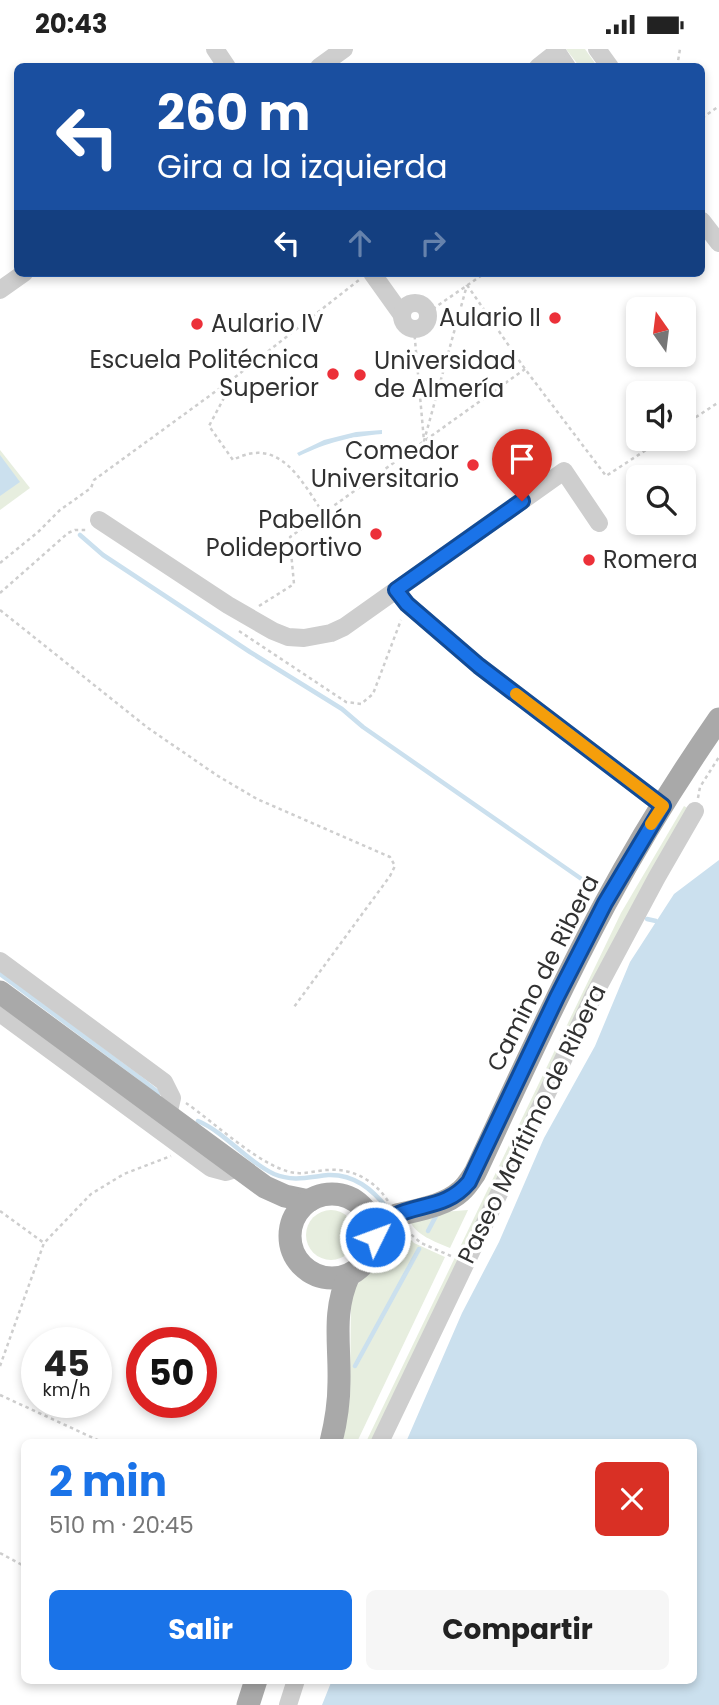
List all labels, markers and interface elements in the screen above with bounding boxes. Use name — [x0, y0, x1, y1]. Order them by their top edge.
text: 20:43 — [35, 6, 108, 42]
text: 260 m — [157, 79, 310, 147]
icon: left — [42, 91, 133, 182]
text: Gira a la izquierda — [157, 144, 448, 189]
icon: left — [268, 224, 306, 262]
icon: ahead — [341, 224, 379, 262]
icon: right — [414, 224, 452, 262]
north arrow — [626, 297, 696, 367]
map controls — [626, 297, 696, 535]
place label: Aulario II — [439, 301, 541, 334]
place label: Aulario IV — [211, 307, 323, 340]
marker: Aulario II — [547, 310, 563, 326]
marker: Aulario IV — [189, 316, 205, 332]
place label: Escuela Politécnica Superior — [90, 343, 319, 404]
place label: Universidad de Almería — [374, 344, 516, 405]
marker: Escuela Politécnica Superior — [325, 366, 341, 382]
marker: Universidad de Almería — [352, 367, 368, 383]
button: sound — [626, 381, 696, 451]
pin — [492, 429, 552, 501]
place label: Comedor Universitario — [311, 434, 459, 495]
icon: arrive — [503, 440, 541, 478]
marker: Comedor Universitario — [465, 457, 481, 473]
button: search — [626, 465, 696, 535]
place label: Pabellón Polideportivo — [206, 503, 362, 564]
marker: Pabellón Polideportivo — [368, 526, 384, 542]
place label: Romera — [603, 543, 698, 576]
marker: Romera — [581, 552, 597, 568]
street label: Camino de Ribera — [479, 869, 606, 1077]
street label: Paseo Marítimo de Ribera — [450, 979, 614, 1269]
position arrow — [338, 1200, 412, 1274]
speed limit sign: 50 — [126, 1327, 217, 1418]
text: 45 — [43, 1339, 90, 1388]
text: km/h — [43, 1377, 90, 1402]
text: 2 min — [49, 1452, 167, 1511]
button: close — [595, 1462, 669, 1536]
text: 510 m · 20:45 — [49, 1509, 194, 1541]
button: Salir — [49, 1590, 352, 1670]
button: Compartir — [366, 1590, 669, 1670]

